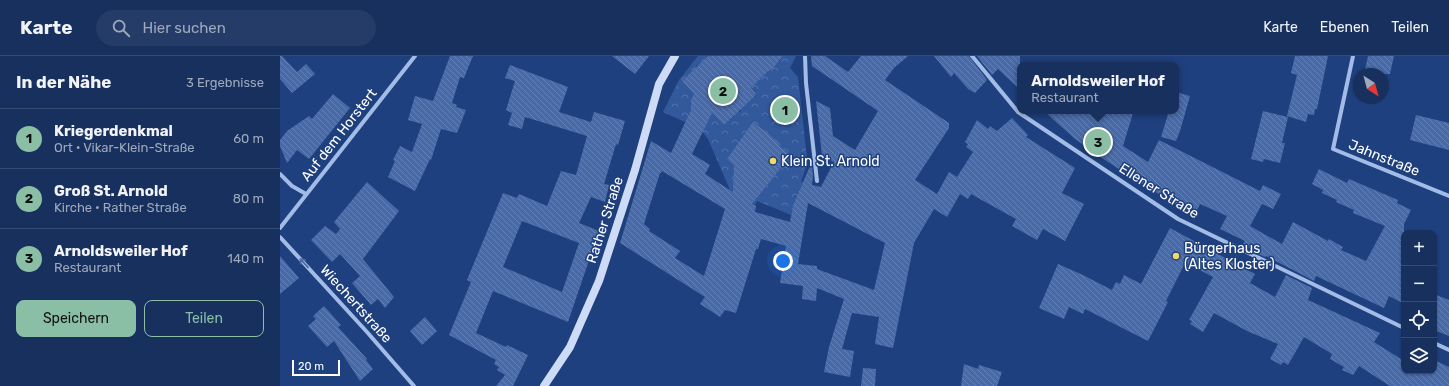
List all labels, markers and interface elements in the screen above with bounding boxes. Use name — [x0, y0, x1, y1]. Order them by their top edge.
search box — [96, 10, 376, 46]
text: Karte — [20, 16, 72, 39]
icon: search — [110, 17, 132, 39]
text: Hier suchen — [142, 19, 226, 37]
text: Karte — [1263, 19, 1298, 36]
text: Ebenen — [1320, 19, 1369, 36]
text: Teilen — [1391, 19, 1429, 36]
popup — [1017, 62, 1179, 114]
north arrow — [1353, 68, 1389, 104]
text: In der Nähe — [16, 72, 111, 92]
text: Arnoldsweiler Hof — [1031, 72, 1165, 90]
text: 3 Ergebnisse — [186, 75, 264, 90]
pin: 2 — [710, 76, 736, 106]
street label: Auf dem Horstert — [298, 85, 381, 185]
text: Restaurant — [1031, 90, 1099, 105]
pin: 1 — [772, 95, 798, 125]
text: Kriegerdenkmal — [54, 122, 173, 140]
pin: 3 — [1085, 127, 1111, 157]
text: 1 — [26, 131, 32, 146]
text: 60 m — [233, 131, 264, 146]
street label: Jahnstraße — [1346, 136, 1422, 180]
text: Ort · Vikar-Klein-Straße — [54, 140, 195, 155]
place label: Klein St. Arnold — [781, 153, 880, 170]
marker: Klein St. Arnold — [768, 156, 778, 166]
street label: Ellener Straße — [1116, 160, 1202, 222]
street label: Rather Straße — [583, 174, 627, 266]
text: Groß St. Arnold — [54, 182, 168, 200]
text: 2 — [25, 191, 33, 206]
text: 80 m — [233, 191, 264, 206]
text: Kirche · Rather Straße — [54, 200, 187, 215]
map controls — [1401, 230, 1437, 374]
button: + — [1401, 230, 1437, 266]
place label: Bürgerhaus (Altes Kloster) — [1184, 240, 1275, 273]
text: Arnoldsweiler Hof — [54, 242, 188, 260]
text: 3 — [25, 251, 33, 266]
text: 140 m — [227, 251, 264, 266]
your location — [773, 251, 793, 271]
marker: Bürgerhaus (Altes Kloster) — [1171, 251, 1181, 261]
one-way arrow — [299, 258, 309, 268]
text: Restaurant — [54, 260, 121, 275]
street label: Wiechertstraße — [317, 262, 396, 347]
button: − — [1401, 266, 1437, 302]
button: Speichern — [16, 300, 136, 337]
button: Teilen — [144, 300, 264, 337]
button: locate — [1401, 302, 1437, 338]
button: layers — [1401, 338, 1437, 374]
scale bar — [292, 358, 340, 377]
text: 20 m — [298, 360, 324, 373]

